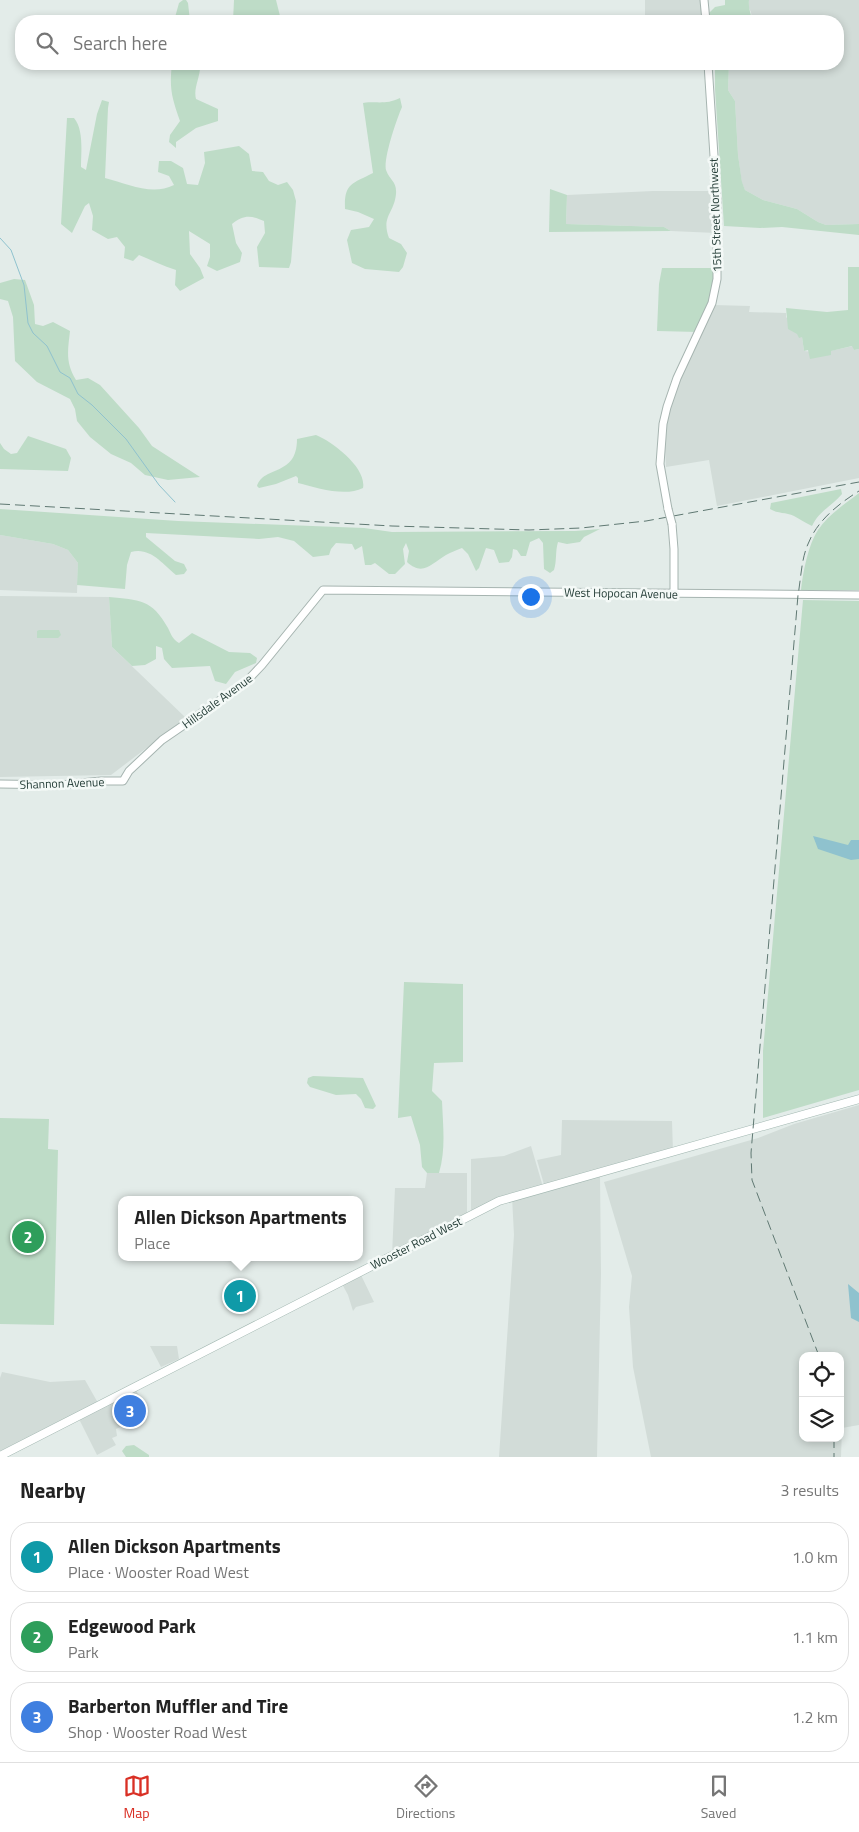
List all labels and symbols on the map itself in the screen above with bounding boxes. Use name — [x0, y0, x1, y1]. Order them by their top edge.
street label: 15th Street Northwest — [703, 157, 726, 272]
street label: West Hopocan Avenue — [564, 583, 678, 603]
your location — [518, 584, 544, 610]
street label: Hillsdale Avenue — [178, 669, 256, 733]
street label: Shannon Avenue — [19, 772, 105, 794]
street label: Wooster Road West — [367, 1211, 466, 1274]
pin: 2 — [12, 1218, 44, 1256]
pin: 1 — [224, 1277, 256, 1315]
pin: 3 — [114, 1392, 146, 1430]

